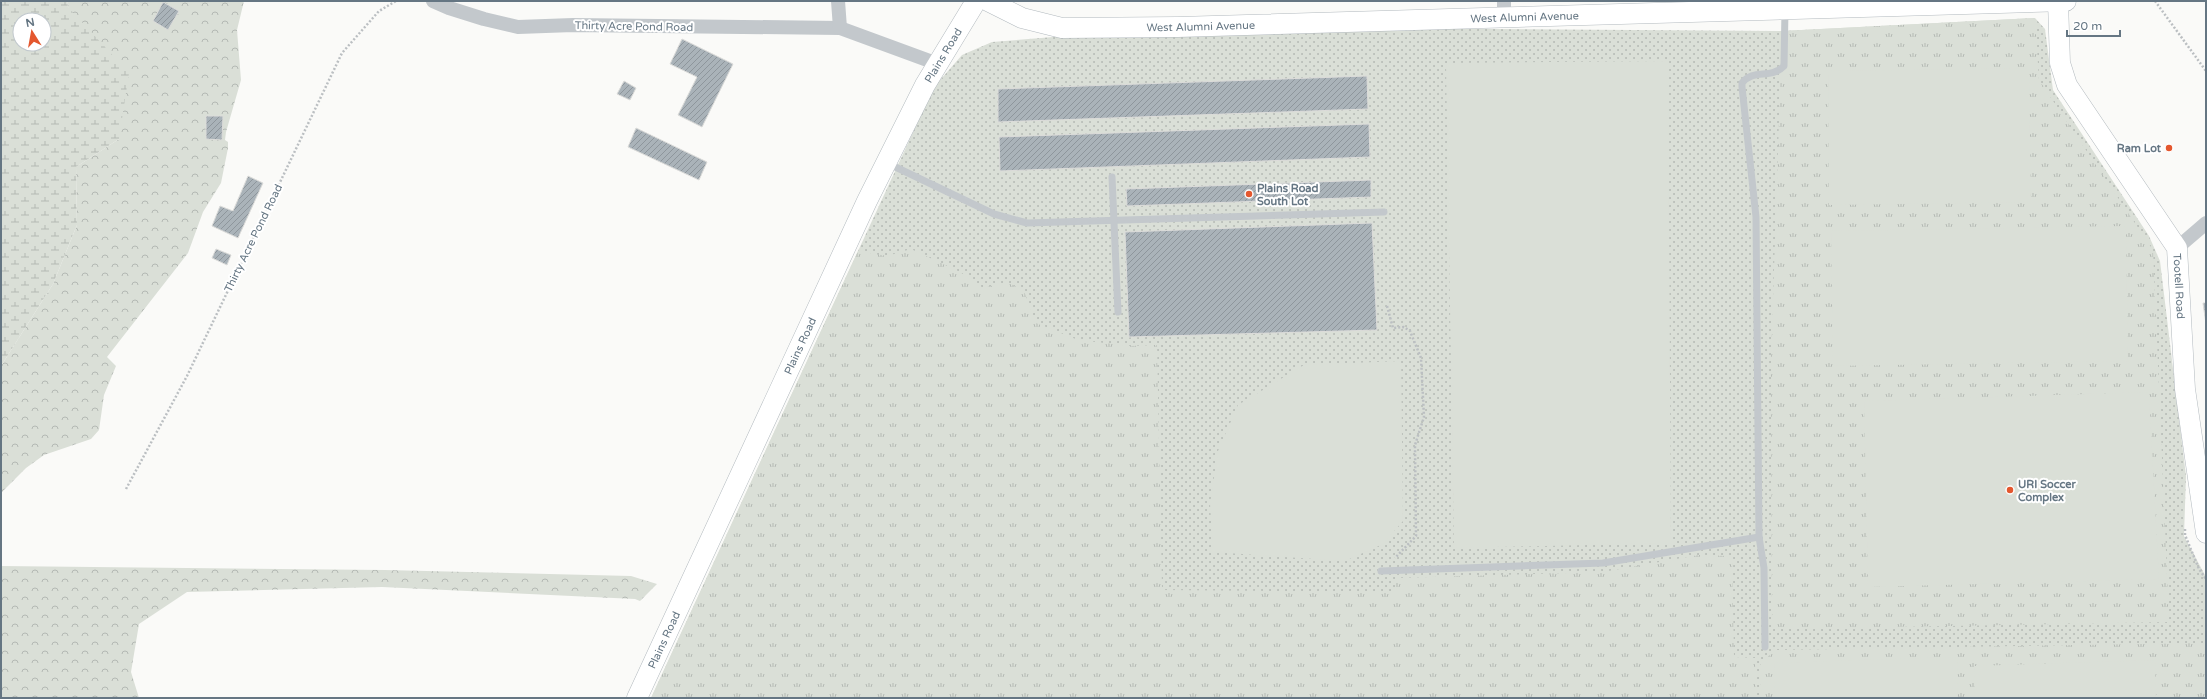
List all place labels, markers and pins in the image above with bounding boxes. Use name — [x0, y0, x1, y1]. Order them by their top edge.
place label: Ram Lot — [2117, 142, 2162, 155]
marker: Ram Lot — [2164, 143, 2174, 153]
place label: Plains Road South Lot — [1257, 182, 1319, 208]
marker: Plains Road South Lot — [1244, 189, 1254, 199]
place label: URI Soccer Complex — [2018, 478, 2076, 505]
marker: URI Soccer Complex — [2005, 485, 2015, 495]

